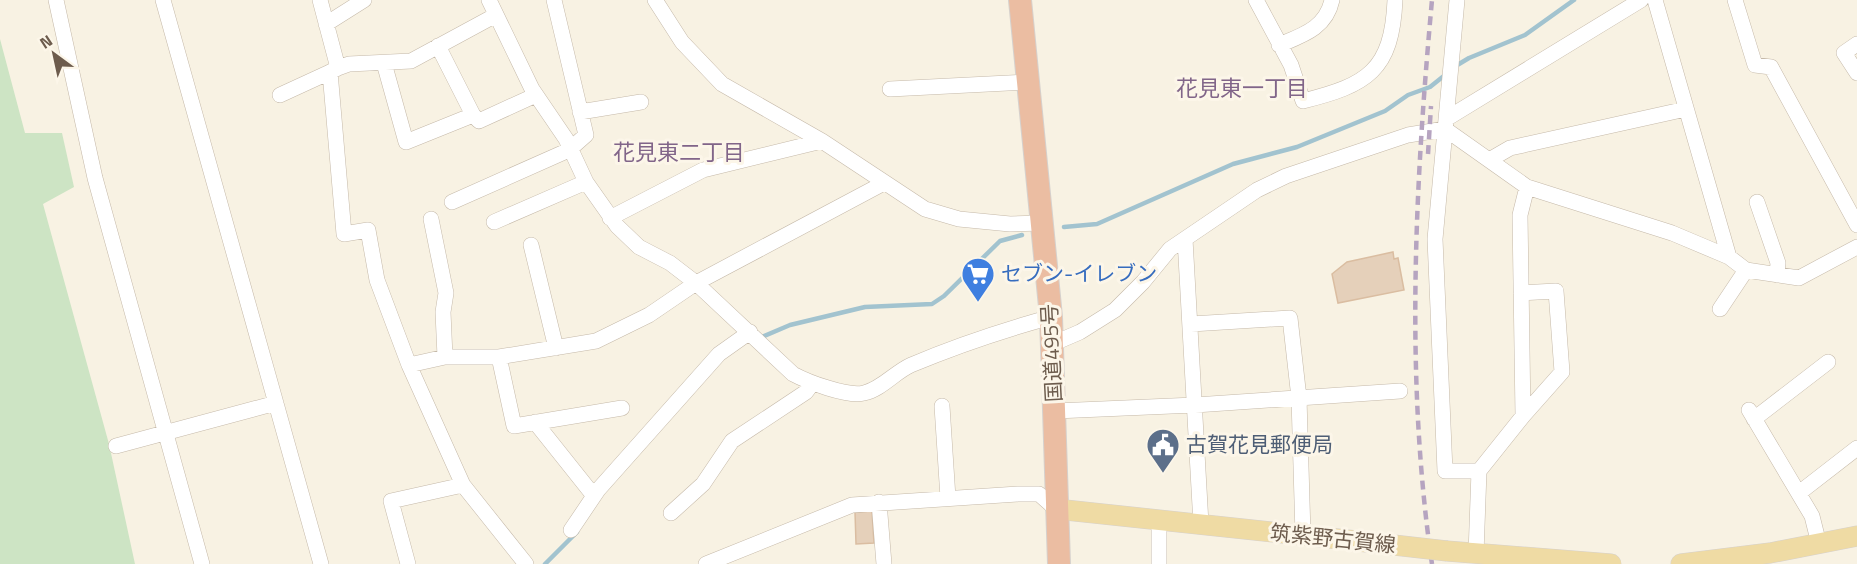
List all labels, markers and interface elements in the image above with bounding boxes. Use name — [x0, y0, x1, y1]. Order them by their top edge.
north arrow — [24, 24, 84, 84]
text: N — [35, 28, 57, 55]
district label: 花見東一丁目 — [1176, 71, 1308, 105]
district label: 花見東二丁目 — [613, 135, 745, 169]
supermarket icon: セブン-イレブン — [960, 256, 996, 303]
place label: セブン-イレブン — [1001, 257, 1157, 289]
street label: 国道495号 — [1032, 303, 1070, 403]
public building icon: 古賀花見郵便局 — [1145, 427, 1181, 474]
place label: 古賀花見郵便局 — [1186, 428, 1333, 460]
street label: 筑紫野古賀線 — [1269, 516, 1397, 561]

